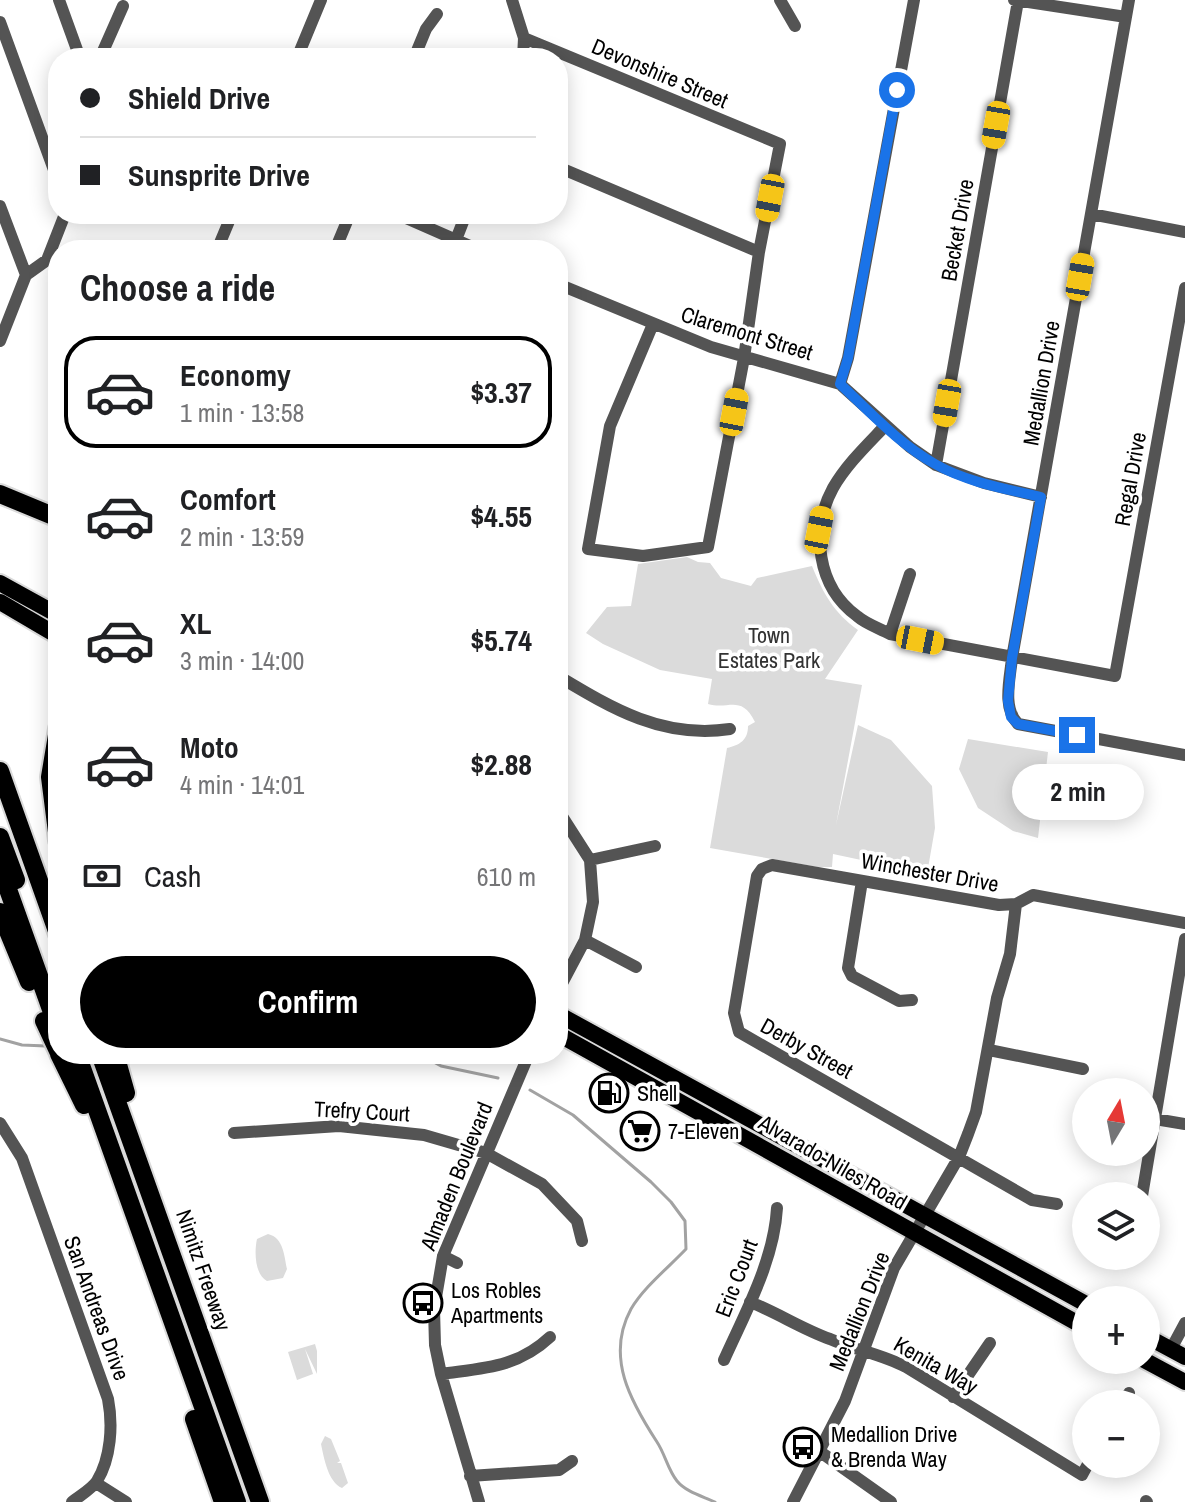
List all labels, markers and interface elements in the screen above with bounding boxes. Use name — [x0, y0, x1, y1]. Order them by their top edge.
street label: Devonshire Street — [587, 31, 733, 115]
route start — [879, 72, 915, 108]
text: Shield Drive — [128, 78, 270, 118]
car — [980, 99, 1012, 151]
text: Sunsprite Drive — [128, 155, 310, 195]
car — [754, 172, 786, 224]
street label: Becket Drive — [933, 177, 981, 283]
car — [1064, 251, 1096, 303]
text: Choose a ride — [80, 264, 275, 312]
street label: Claremont Street — [677, 299, 817, 367]
street label: Medallion Drive — [1015, 318, 1067, 448]
text: Economy — [180, 355, 291, 395]
icon: car — [84, 356, 156, 428]
text: $3.37 — [470, 372, 532, 412]
car — [931, 377, 963, 429]
car — [718, 386, 750, 438]
text: 1 min · 13:58 — [180, 395, 304, 430]
street label: Regal Drive — [1107, 429, 1153, 529]
text: Comfort — [180, 479, 276, 519]
icon: car — [84, 480, 156, 552]
text: $4.55 — [470, 496, 532, 536]
car — [803, 504, 835, 556]
text: 2 min · 13:59 — [180, 519, 304, 554]
text: XL — [180, 603, 211, 643]
icon: car — [84, 604, 156, 676]
text: $5.74 — [470, 620, 532, 660]
park label: Town Estates Park — [718, 620, 821, 675]
car — [894, 624, 946, 656]
text: 3 min · 14:00 — [180, 643, 304, 678]
route end — [1059, 717, 1095, 753]
text: Moto — [180, 727, 239, 767]
icon: car — [84, 728, 156, 800]
text: $2.88 — [470, 744, 532, 784]
callout: 2 min — [1011, 763, 1143, 819]
text: 4 min · 14:01 — [180, 767, 304, 802]
text: 2 min — [1050, 774, 1106, 809]
street label: Winchester Drive — [859, 845, 1001, 899]
icon: cash — [80, 854, 124, 898]
text: Cash — [144, 856, 201, 896]
text: 610 m — [477, 859, 536, 894]
button: Confirm — [80, 956, 536, 1048]
street label: Derby Street — [755, 1010, 859, 1086]
fuel station icon: Shell — [588, 1072, 630, 1114]
place label: Shell — [637, 1078, 677, 1108]
north arrow — [1072, 1078, 1160, 1166]
map controls — [1072, 1078, 1160, 1478]
street label: Trefry Court — [313, 1094, 411, 1128]
street label: Almaden Boulevard — [412, 1097, 499, 1256]
street label: Alvarado-Niles Road — [753, 1107, 913, 1217]
supermarket icon: 7-Eleven — [619, 1110, 661, 1152]
place label: 7-Eleven — [668, 1116, 739, 1146]
button: layers — [1072, 1182, 1160, 1270]
street label: Nimitz Freeway — [169, 1205, 239, 1335]
street label: San Andreas Drive — [57, 1232, 137, 1384]
street label: Eric Court — [707, 1235, 765, 1321]
street label: Medallion Drive — [821, 1247, 897, 1375]
place label: Los Robles Apartments — [450, 1275, 543, 1330]
bus stop icon: Los Robles Apartments — [402, 1282, 444, 1324]
button: + — [1072, 1286, 1160, 1374]
street label: Kenita Way — [888, 1329, 984, 1401]
button: − — [1072, 1390, 1160, 1478]
place label: Medallion Drive & Brenda Way — [831, 1419, 957, 1474]
bus stop icon: Medallion Drive & Brenda Way — [782, 1426, 824, 1468]

